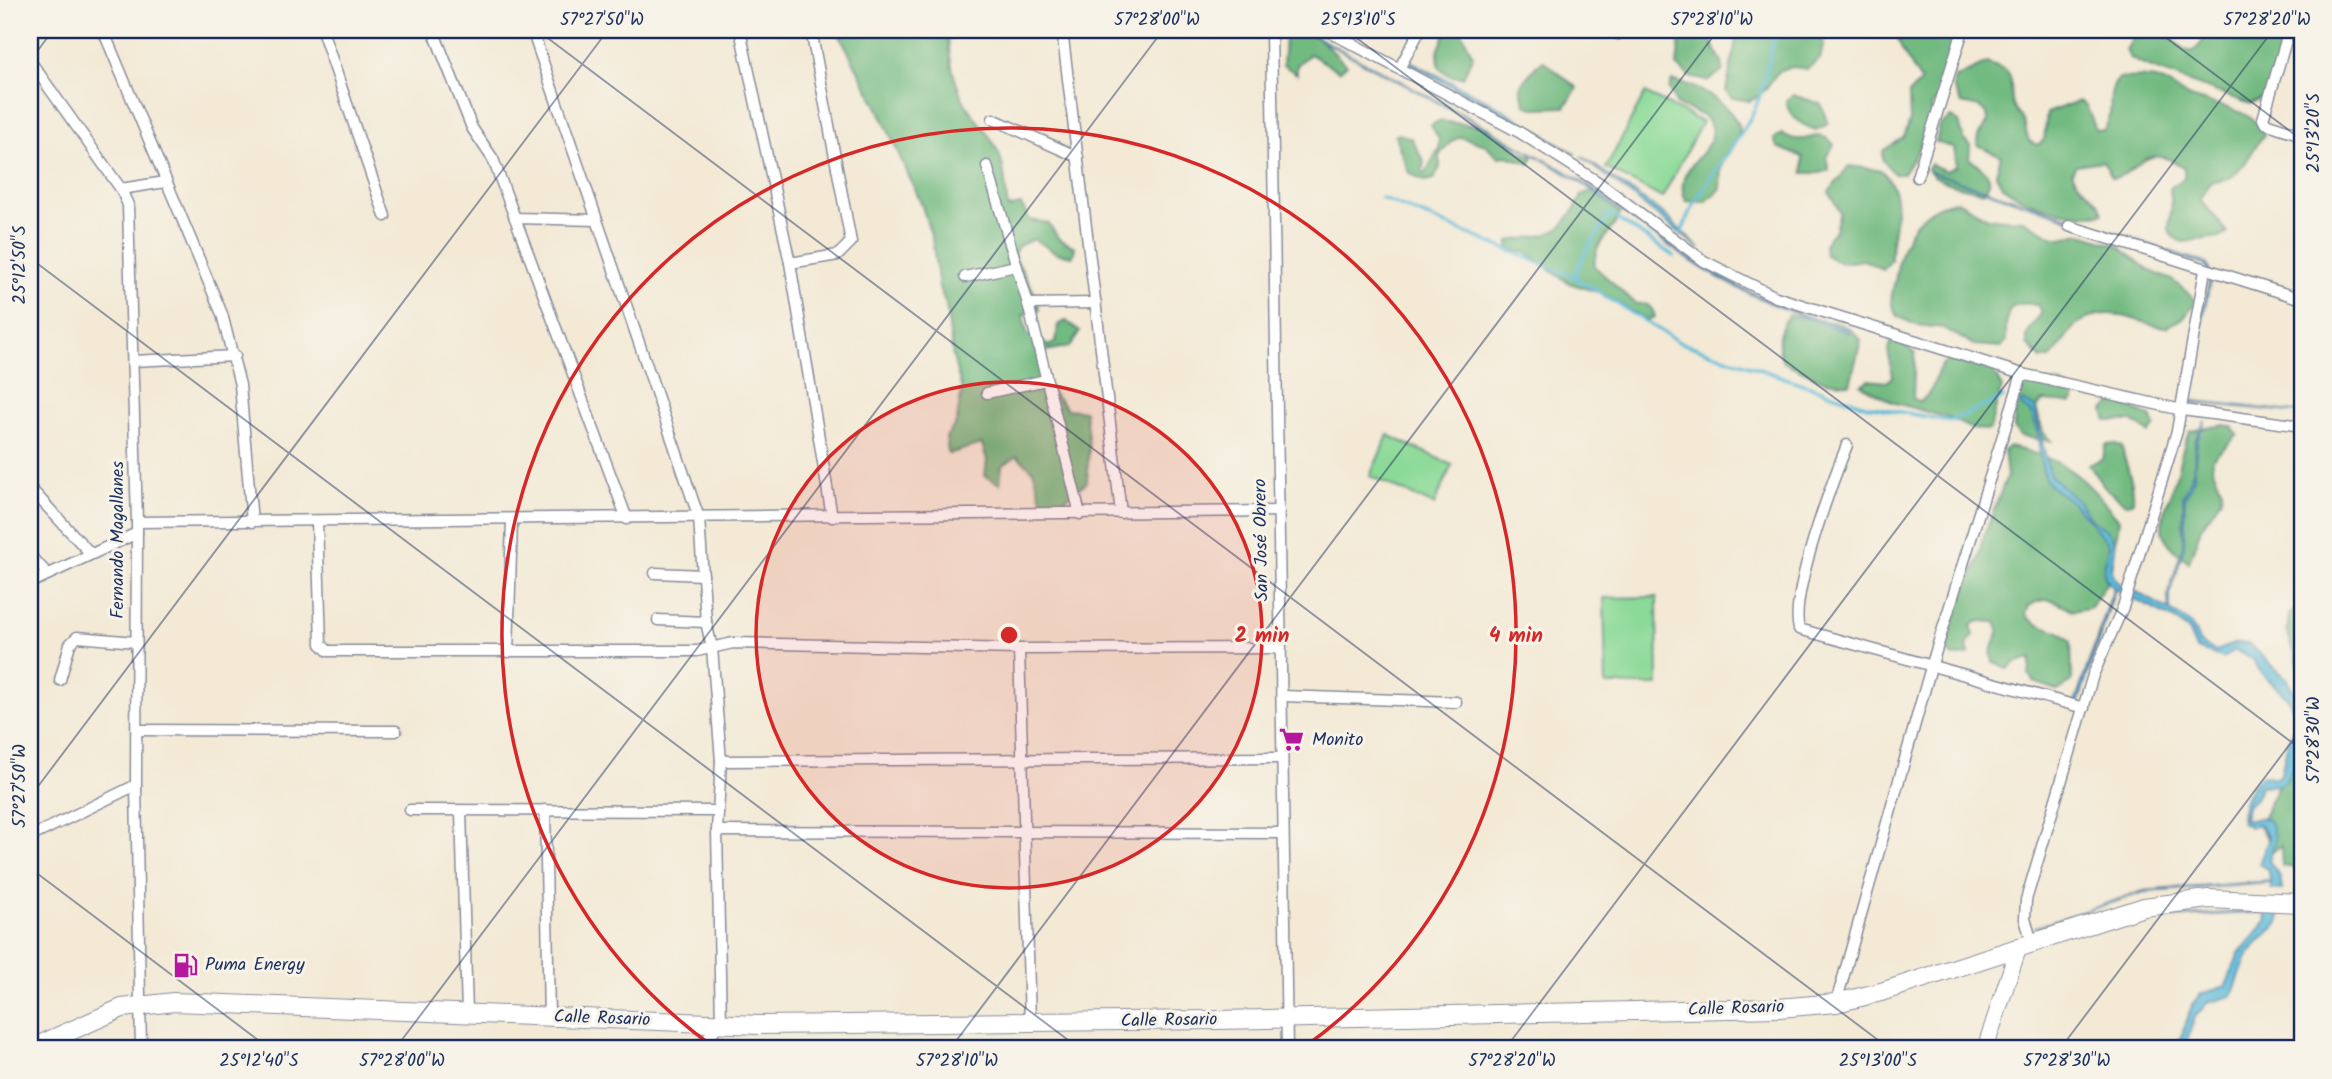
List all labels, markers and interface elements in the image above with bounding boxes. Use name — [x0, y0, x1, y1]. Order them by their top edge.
text: 57°27'50"W — [560, 6, 644, 35]
text: 57°28'00"W — [1114, 6, 1200, 35]
text: 25°13'10"S — [1321, 6, 1396, 35]
text: 57°28'10"W — [1671, 6, 1753, 35]
text: 57°28'20"W — [2223, 6, 2311, 35]
text: 25°13'20"S — [2300, 93, 2329, 173]
text: 25°12'50"S — [6, 225, 35, 305]
street label: Fernando Magallanes — [104, 461, 133, 619]
street label: San José Obrero — [1246, 478, 1278, 602]
text: 2 min — [1235, 620, 1289, 653]
text: 4 min — [1489, 620, 1543, 653]
centre of rings — [997, 623, 1021, 647]
text: 57°28'30"W — [2300, 696, 2329, 784]
supermarket icon: Monito — [1278, 726, 1306, 754]
place label: Monito — [1312, 726, 1363, 755]
text: 57°27'50"W — [6, 744, 35, 828]
fuel station icon: Puma Energy — [171, 951, 199, 979]
place label: Puma Energy — [205, 951, 305, 980]
street label: Calle Rosario — [1687, 993, 1785, 1025]
street label: Calle Rosario — [553, 1003, 651, 1035]
street label: Calle Rosario — [1120, 1006, 1218, 1036]
text: 25°12'40"S — [219, 1047, 299, 1076]
text: 57°28'00"W — [359, 1047, 445, 1076]
text: 57°28'10"W — [916, 1047, 998, 1076]
text: 57°28'20"W — [1468, 1047, 1556, 1076]
text: 25°13'00"S — [1839, 1047, 1918, 1076]
text: 57°28'30"W — [2023, 1047, 2111, 1076]

